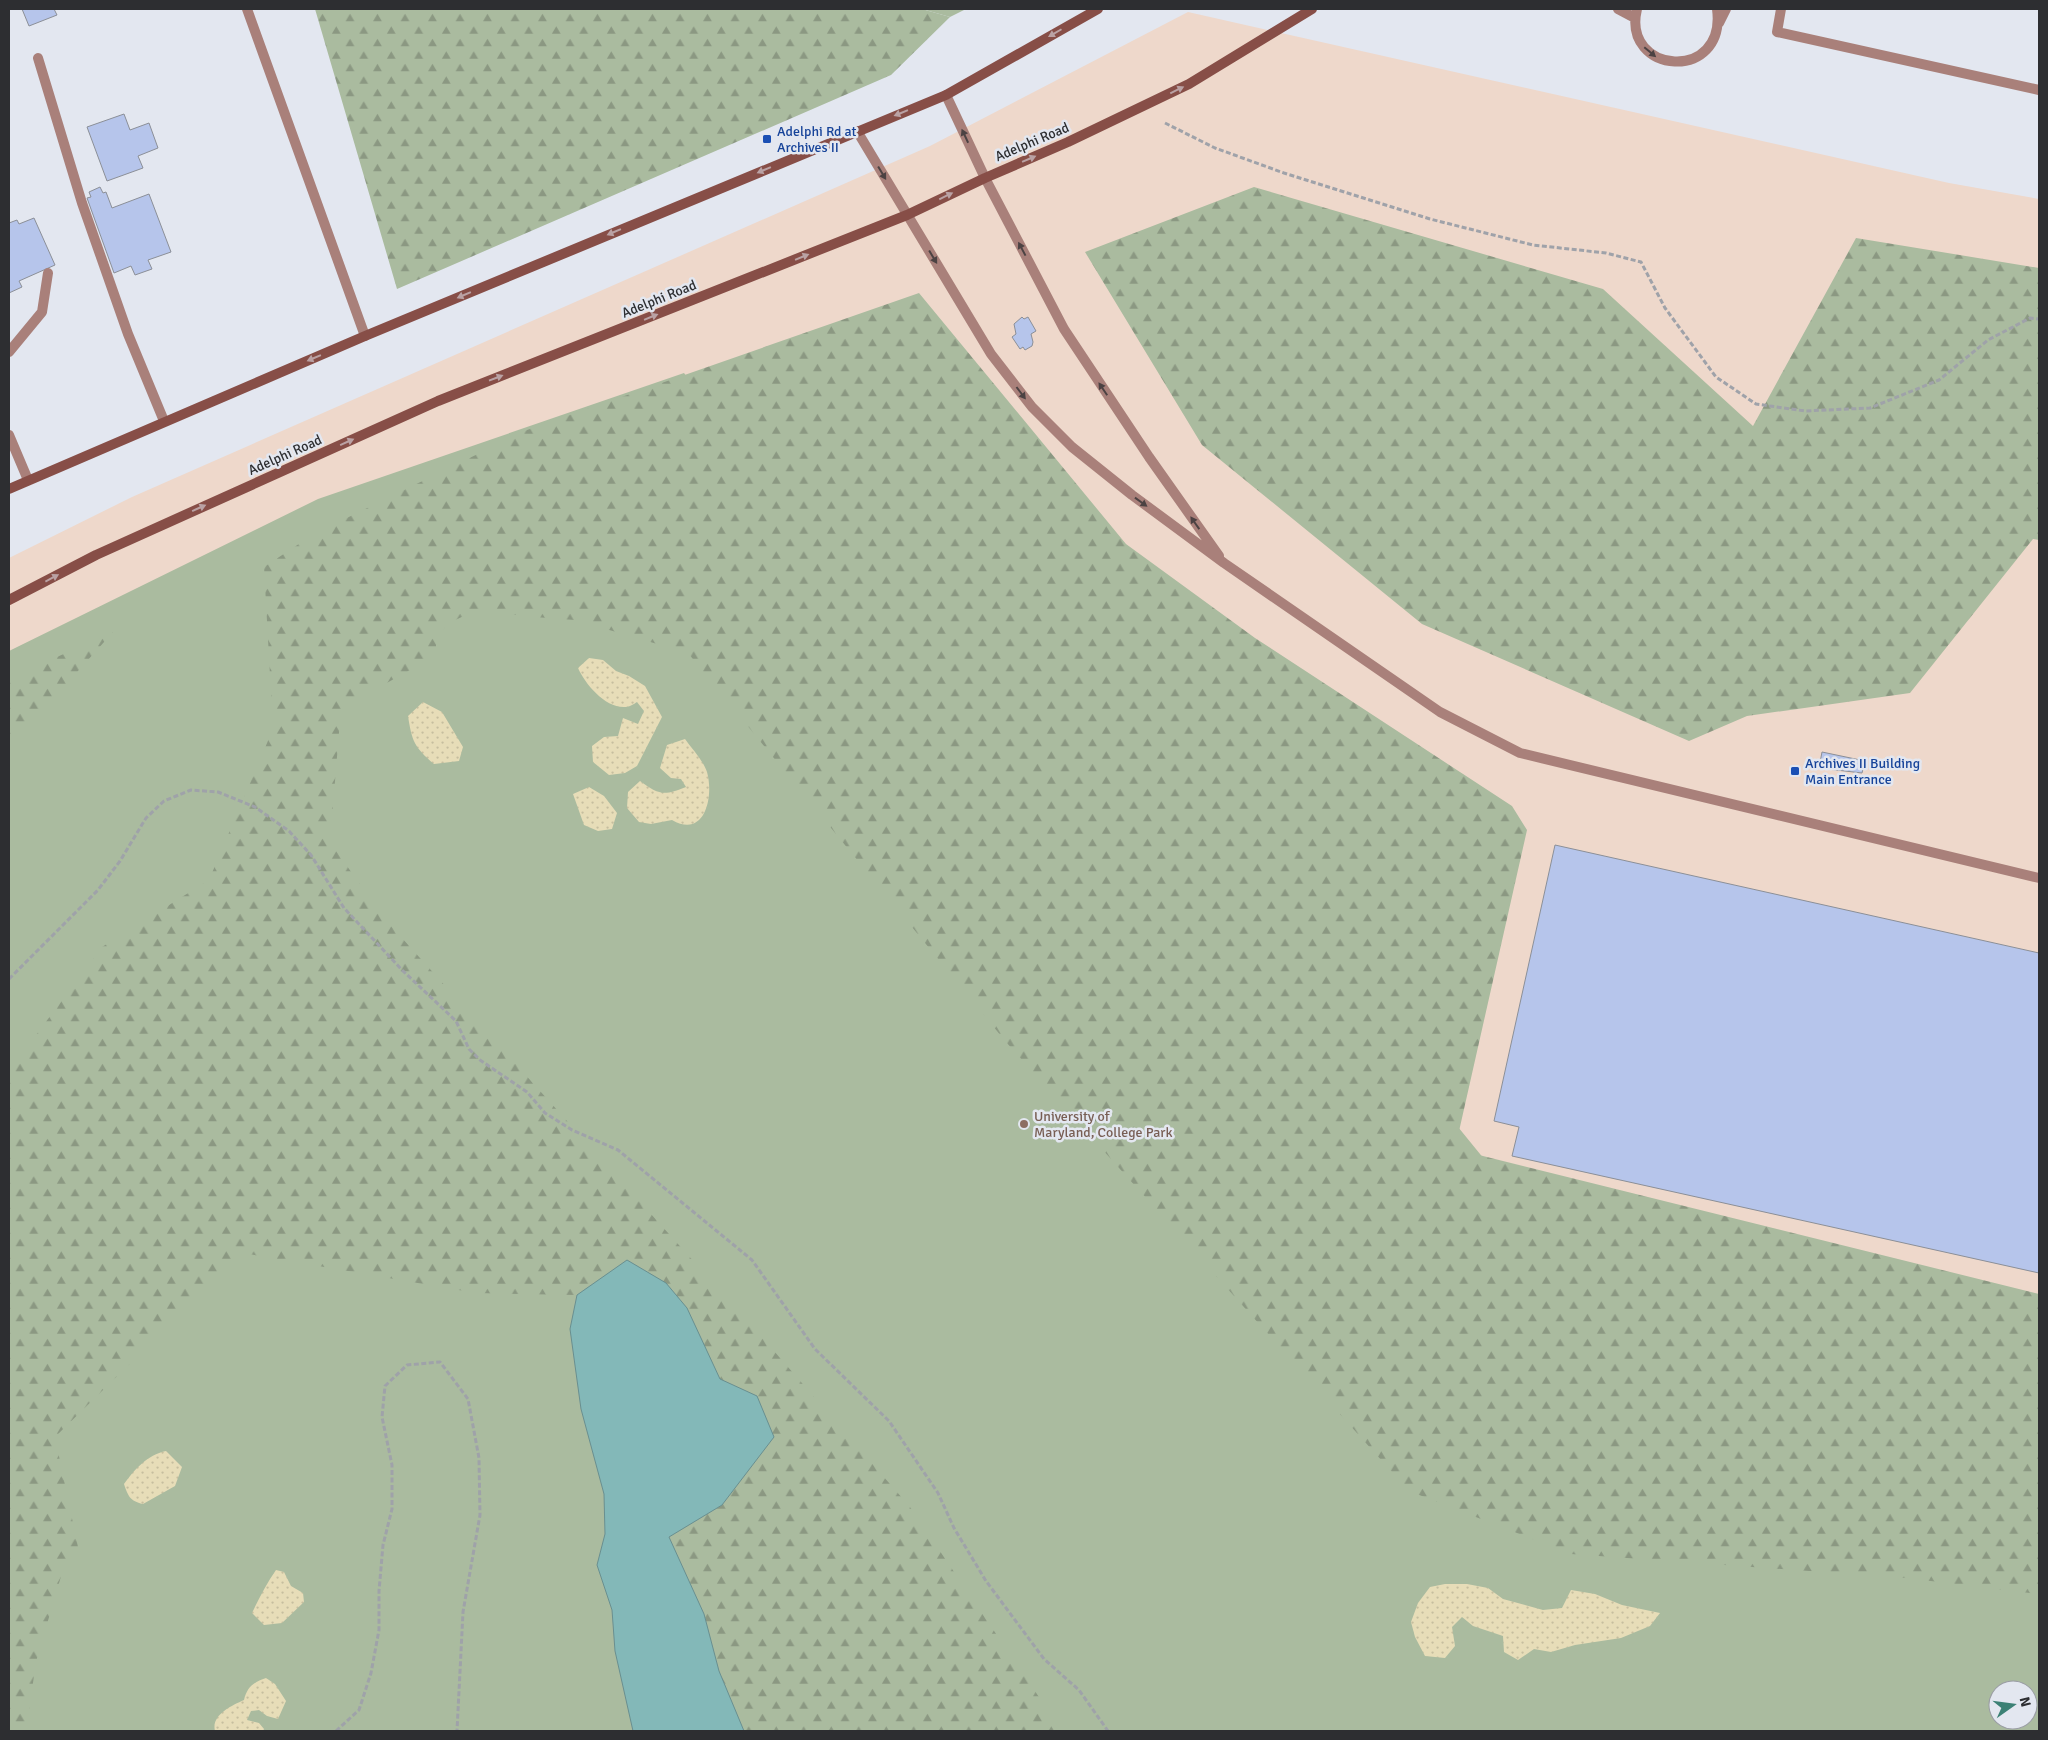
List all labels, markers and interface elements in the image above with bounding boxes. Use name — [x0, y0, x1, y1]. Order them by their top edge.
one-way arrow — [1048, 29, 1063, 37]
one-way arrow — [1644, 46, 1657, 57]
one-way arrow — [1169, 86, 1184, 94]
one-way arrow — [894, 110, 909, 117]
street label: Adelphi Road — [992, 119, 1072, 165]
place label: Adelphi Rd at Archives II — [777, 123, 857, 156]
one-way arrow — [961, 129, 969, 143]
marker: Adelphi Rd at Archives II — [761, 133, 773, 145]
one-way arrow — [1022, 154, 1036, 162]
one-way arrow — [877, 166, 886, 179]
one-way arrow — [756, 167, 771, 174]
one-way arrow — [939, 192, 953, 200]
one-way arrow — [606, 229, 621, 237]
one-way arrow — [1018, 241, 1026, 256]
one-way arrow — [928, 250, 937, 264]
one-way arrow — [794, 253, 809, 260]
street label: Adelphi Road — [619, 276, 699, 322]
one-way arrow — [456, 291, 471, 299]
one-way arrow — [643, 313, 658, 320]
one-way arrow — [307, 354, 321, 362]
one-way arrow — [489, 374, 504, 382]
one-way arrow — [1098, 382, 1108, 396]
one-way arrow — [1016, 386, 1026, 400]
street label: Adelphi Road — [246, 431, 324, 479]
one-way arrow — [340, 437, 354, 445]
one-way arrow — [1134, 497, 1148, 507]
one-way arrow — [192, 504, 206, 512]
one-way arrow — [1190, 516, 1200, 530]
one-way arrow — [45, 574, 59, 582]
place label: Archives II Building Main Entrance — [1805, 755, 1920, 788]
marker: Archives II Building Main Entrance — [1789, 765, 1801, 777]
place label: University of Maryland, College Park — [1034, 1108, 1173, 1141]
marker: University of Maryland, College Park — [1018, 1118, 1030, 1130]
north arrow — [1988, 1680, 2038, 1730]
text: N — [2016, 1695, 2035, 1709]

